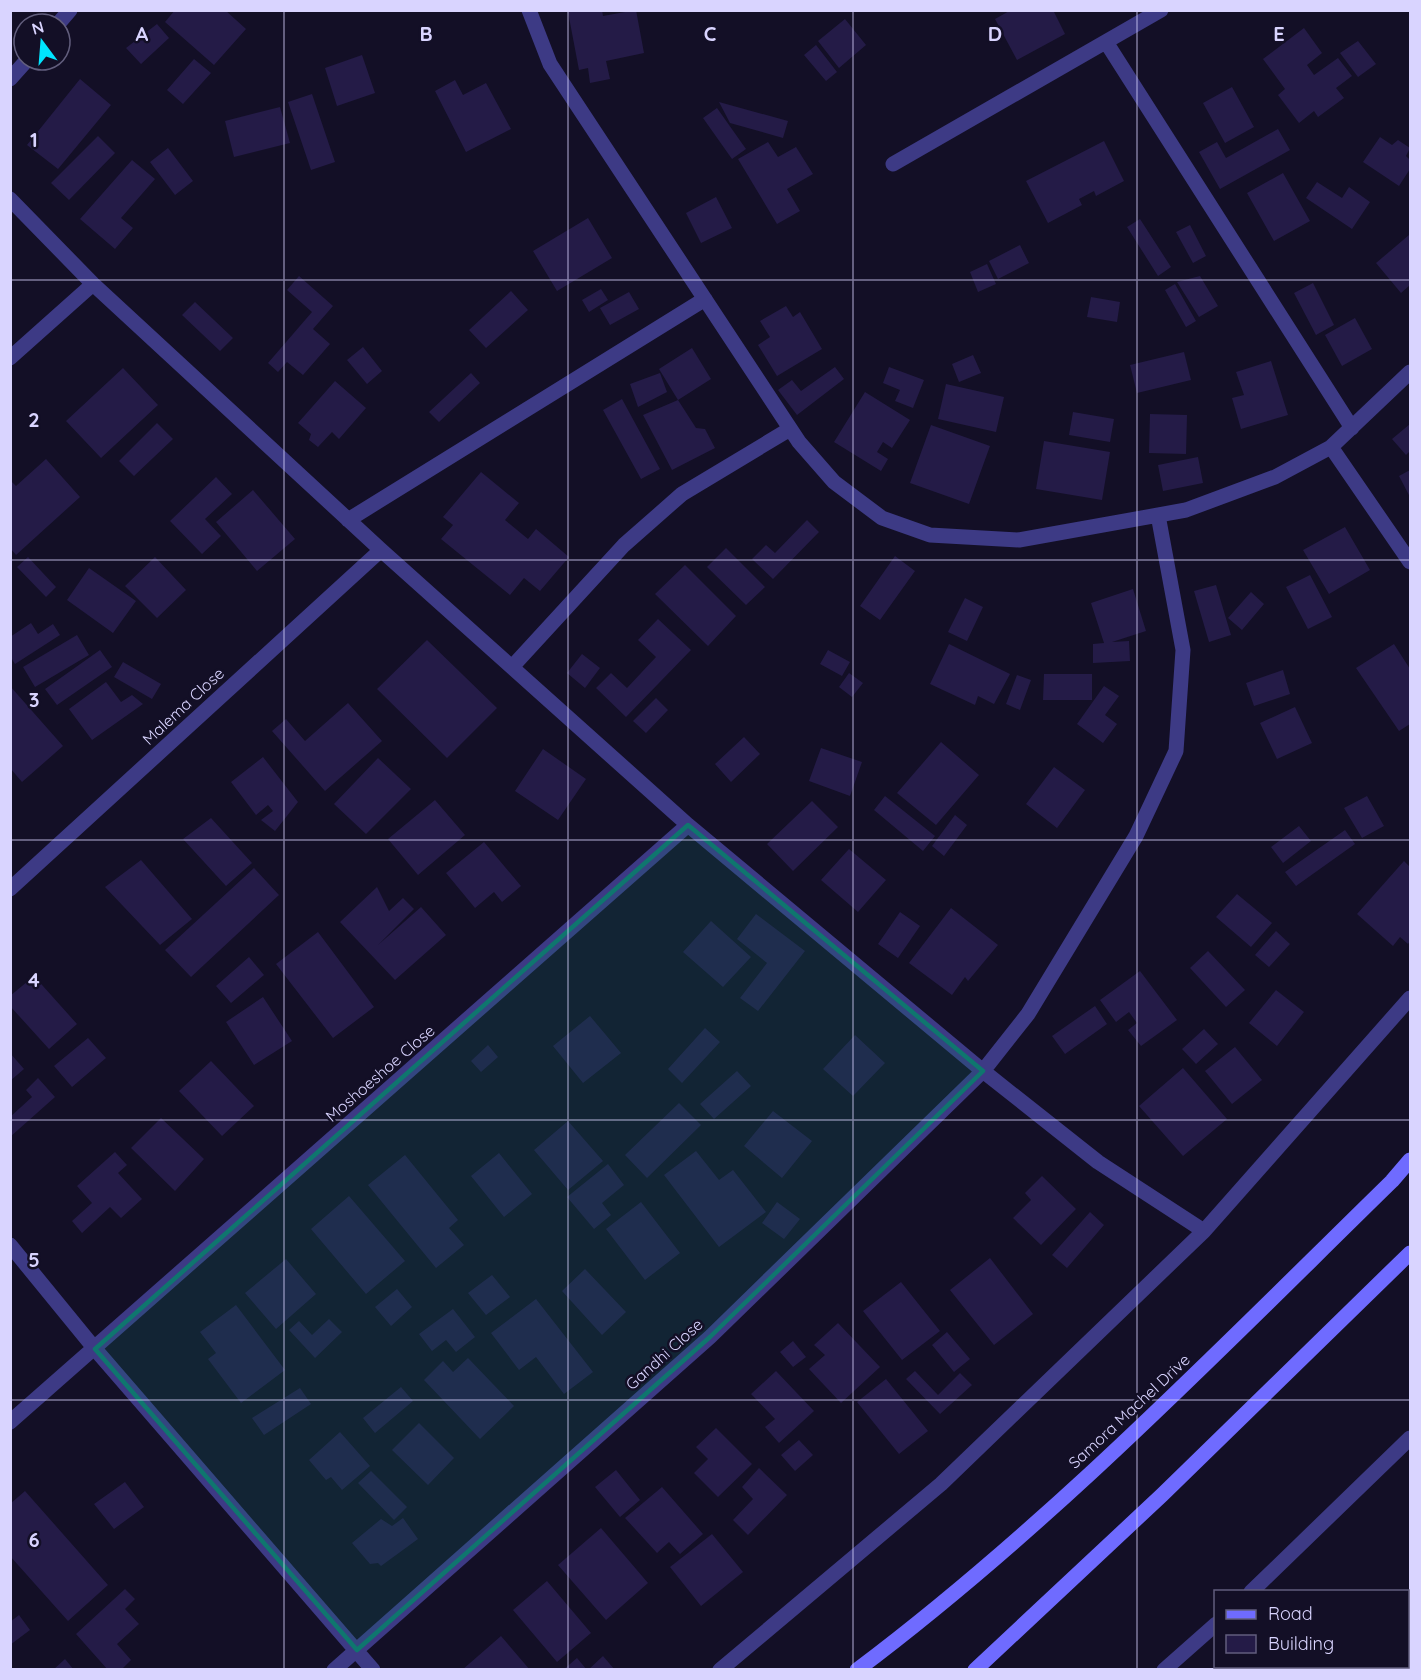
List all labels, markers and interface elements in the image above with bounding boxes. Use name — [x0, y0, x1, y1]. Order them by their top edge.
north arrow — [12, 12, 72, 72]
text: N — [29, 16, 46, 39]
text: A — [136, 21, 149, 46]
text: B — [419, 21, 433, 46]
text: C — [704, 21, 717, 46]
text: D — [988, 21, 1002, 46]
text: E — [1273, 21, 1285, 46]
text: 1 — [30, 127, 38, 152]
text: 2 — [28, 407, 40, 432]
street label: Malema Close — [138, 663, 228, 749]
text: 3 — [29, 687, 39, 712]
text: 4 — [28, 967, 40, 992]
street label: Moshoeshoe Close — [321, 1020, 439, 1126]
text: 5 — [28, 1247, 40, 1272]
street label: Gandhi Close — [621, 1314, 707, 1394]
street label: Samora Machel Drive — [1064, 1350, 1194, 1472]
text: 6 — [28, 1527, 40, 1552]
legend — [1214, 1590, 1409, 1668]
text: Road — [1268, 1602, 1313, 1625]
text: Building — [1268, 1632, 1334, 1655]

